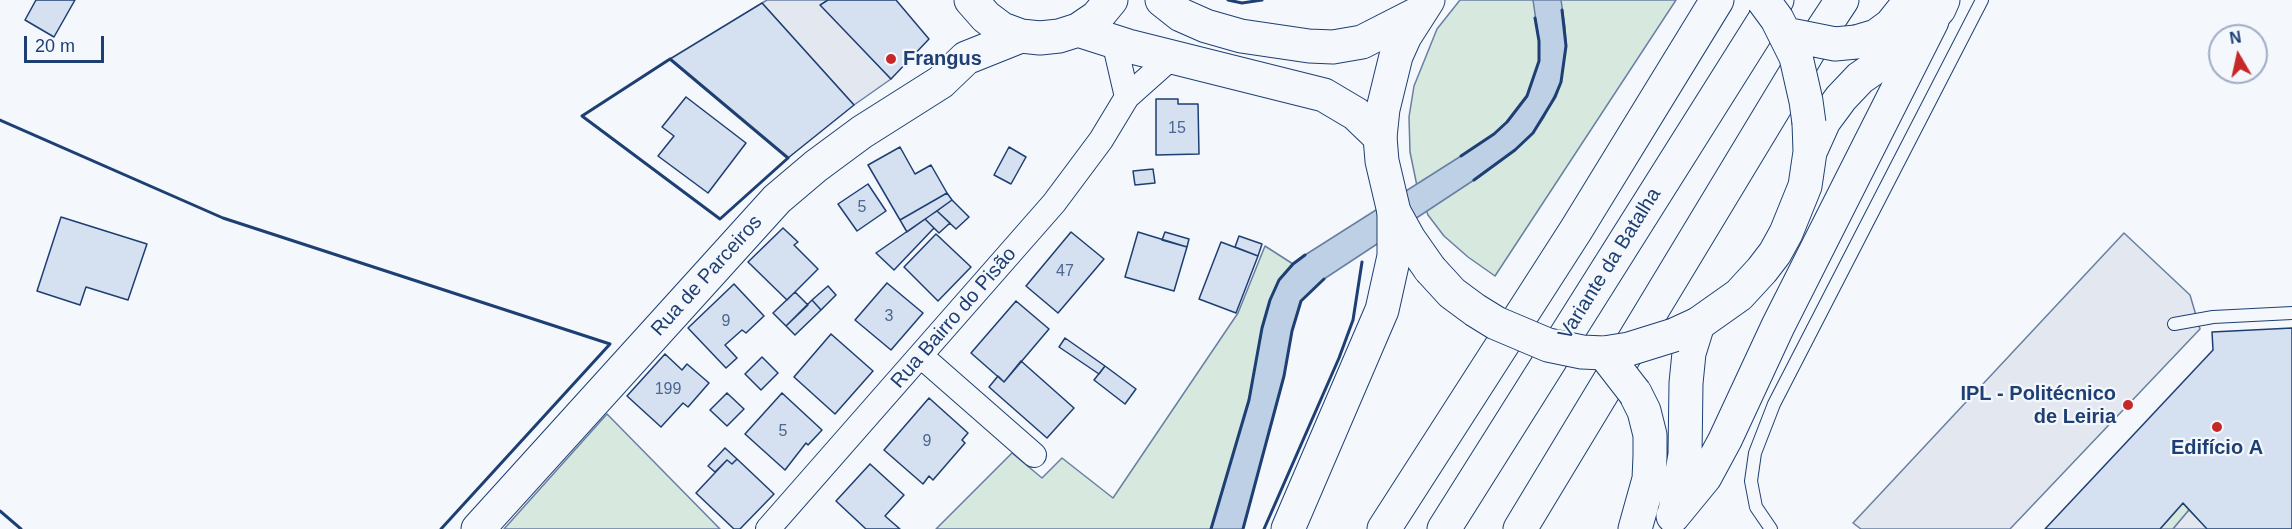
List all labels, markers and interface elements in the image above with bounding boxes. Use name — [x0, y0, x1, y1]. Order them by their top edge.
scale bar — [27, 24, 106, 62]
north arrow — [2208, 24, 2268, 84]
text: N — [2228, 28, 2242, 47]
text: 20 m — [35, 36, 75, 56]
place label: Frangus — [903, 47, 982, 71]
marker: Frangus — [884, 52, 898, 66]
house number: 15 — [1168, 119, 1186, 139]
street label: Variante da Batalha — [1554, 184, 1666, 344]
house number: 5 — [858, 198, 866, 218]
street label: Rua de Parceiros — [646, 211, 768, 341]
street label: Rua Bairro do Pisão — [886, 243, 1022, 393]
house number: 47 — [1056, 262, 1074, 282]
house number: 3 — [885, 307, 893, 327]
house number: 9 — [722, 312, 730, 332]
house number: 199 — [655, 380, 681, 400]
place label: IPL - Politécnico de Leiria — [1960, 382, 2116, 429]
marker: IPL - Politécnico de Leiria — [2121, 398, 2135, 412]
marker: Edifício A — [2210, 420, 2224, 434]
house number: 5 — [779, 422, 787, 442]
house number: 9 — [923, 432, 931, 452]
place label: Edifício A — [2171, 436, 2263, 460]

